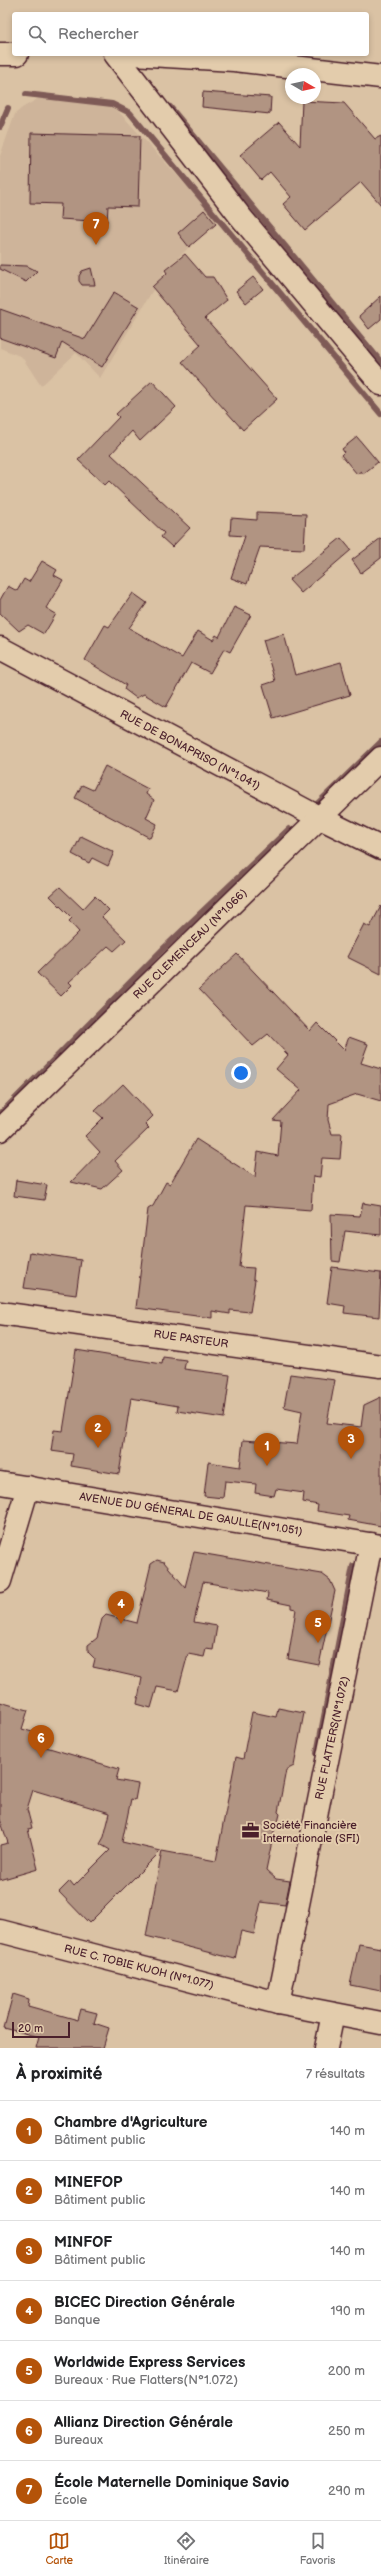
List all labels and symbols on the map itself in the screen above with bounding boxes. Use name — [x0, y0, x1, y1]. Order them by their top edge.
north arrow — [285, 68, 321, 104]
pin: 7 — [83, 212, 109, 245]
street label: RUE DE BONAPRISO (N°1.041) — [118, 707, 262, 793]
street label: RUE CLEMENCEAU (N°1.066) — [131, 886, 249, 1002]
your location — [231, 1063, 251, 1083]
street label: RUE PASTEUR — [153, 1327, 229, 1351]
pin: 2 — [85, 1415, 111, 1448]
pin: 3 — [338, 1426, 364, 1459]
pin: 1 — [254, 1433, 280, 1466]
street label: AVENUE DU GÉNERAL DE GAULLE(N°1.051) — [79, 1489, 304, 1538]
pin: 4 — [108, 1591, 134, 1624]
pin: 5 — [305, 1610, 331, 1643]
street label: RUE FLATTERS(N°1.072) — [313, 1675, 351, 1801]
pin: 6 — [28, 1725, 54, 1758]
place label: Société Financière Internationale (SFI) — [263, 1819, 360, 1845]
office icon: Société Financière Internationale (SFI) — [240, 1821, 260, 1841]
street label: RUE C. TOBIE KUOH (N°1.077) — [63, 1942, 215, 1992]
scale bar — [12, 2020, 70, 2039]

